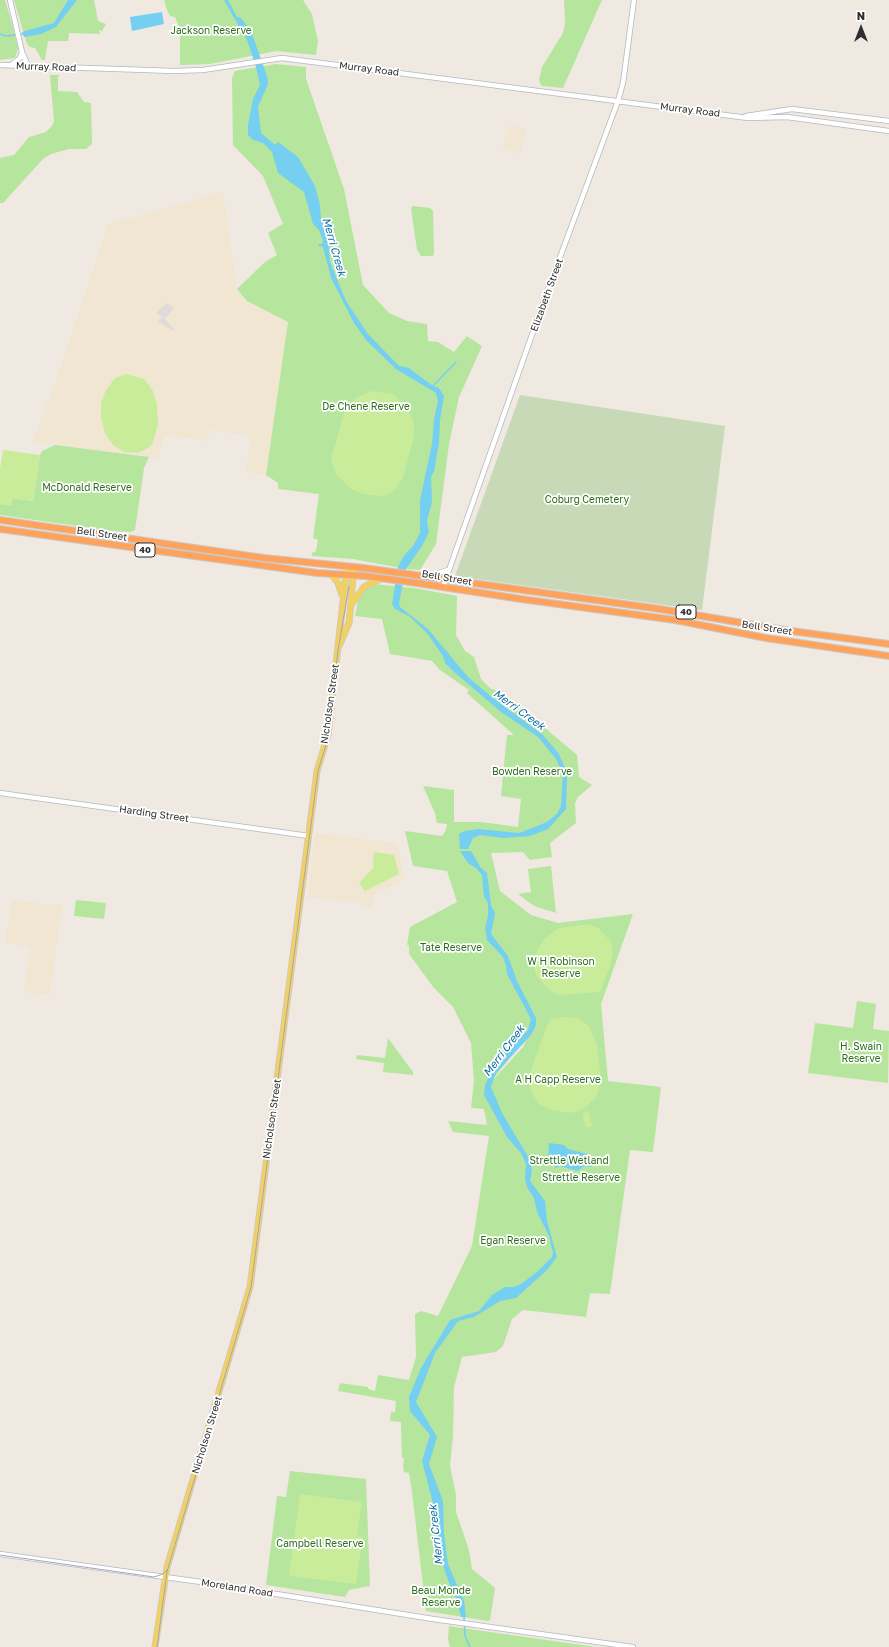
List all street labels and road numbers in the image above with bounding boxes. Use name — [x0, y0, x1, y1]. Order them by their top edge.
street label: Murray Road — [338, 59, 400, 79]
street label: Murray Road — [16, 60, 76, 74]
street label: Murray Road — [659, 100, 721, 120]
street label: Elizabeth Street — [528, 257, 566, 333]
street label: Bell Street — [76, 525, 128, 543]
road number: 40 — [135, 543, 155, 557]
street label: Bell Street — [421, 568, 473, 588]
road number: 40 — [676, 605, 696, 619]
street label: Bell Street — [741, 618, 793, 638]
street label: Nicholson Street — [318, 663, 342, 745]
street label: Harding Street — [118, 803, 190, 825]
street label: Nicholson Street — [260, 1078, 284, 1160]
street label: Nicholson Street — [189, 1395, 225, 1475]
street label: Moreland Road — [200, 1576, 274, 1600]

